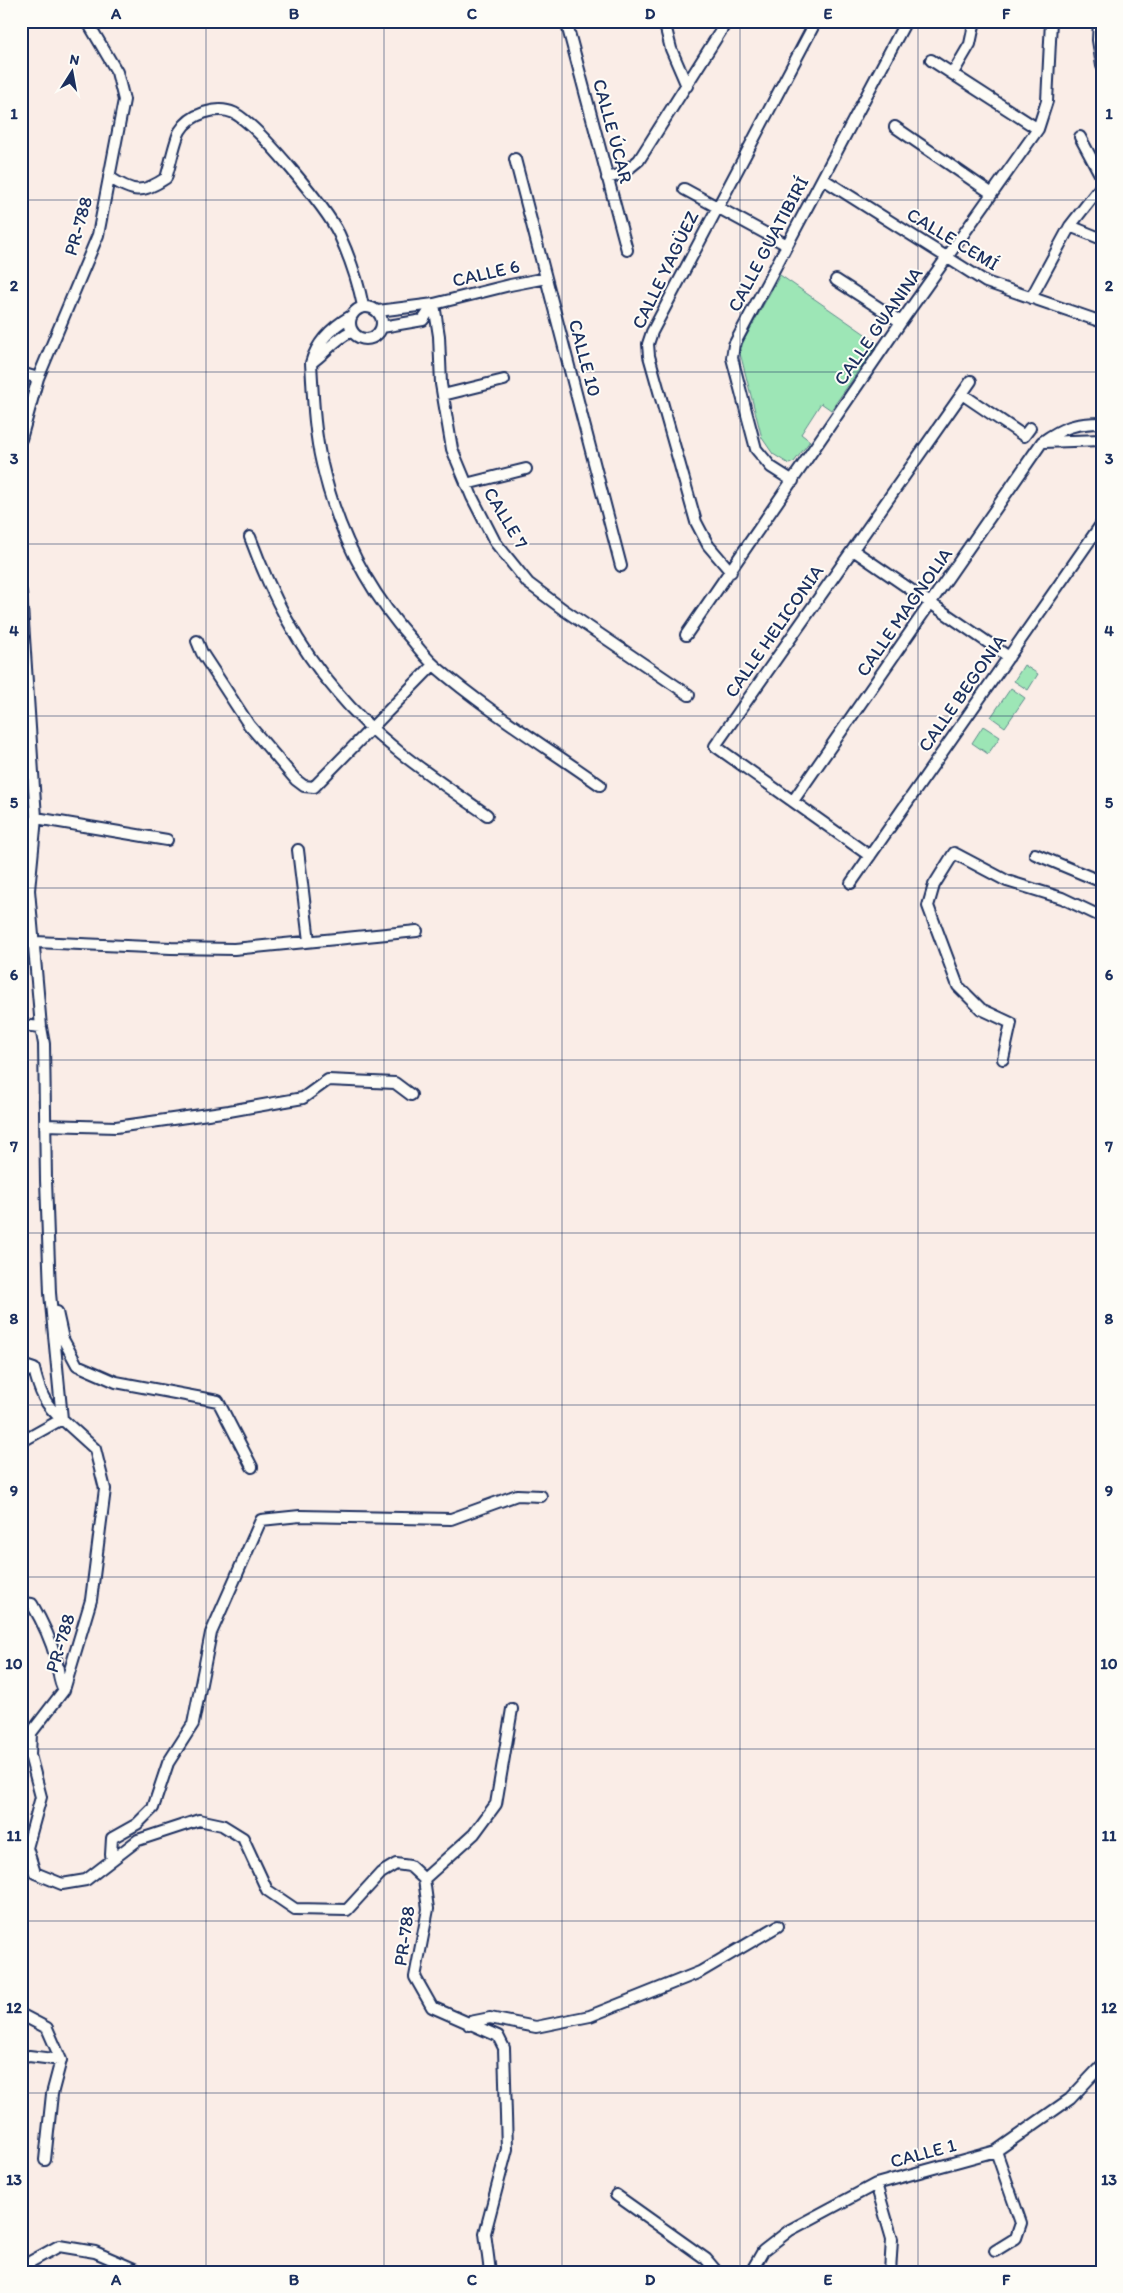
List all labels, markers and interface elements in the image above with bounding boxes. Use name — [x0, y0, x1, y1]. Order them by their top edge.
text: A — [110, 4, 122, 23]
text: B — [289, 4, 300, 23]
text: C — [467, 4, 478, 23]
text: D — [645, 4, 656, 23]
text: E — [824, 4, 833, 23]
text: F — [1002, 4, 1011, 23]
north arrow — [48, 48, 98, 98]
text: N — [68, 50, 81, 69]
street label: CALLE ÚCAR — [588, 76, 638, 186]
text: 1 — [10, 104, 18, 123]
text: 1 — [1105, 104, 1113, 123]
street label: CALLE GUATIBIRÍ — [723, 172, 813, 316]
street label: PR-788 — [59, 194, 97, 258]
street label: CALLE CEMÍ — [903, 202, 1003, 276]
street label: CALLE YAGÜEZ — [627, 207, 704, 333]
street label: CALLE 6 — [450, 254, 522, 292]
street label: CALLE GUANINA — [829, 262, 927, 390]
text: 2 — [10, 276, 19, 295]
text: 2 — [1105, 276, 1114, 295]
street label: CALLE 10 — [564, 317, 606, 399]
text: 3 — [10, 449, 19, 468]
text: 3 — [1105, 449, 1114, 468]
street label: CALLE 7 — [479, 483, 533, 553]
street label: CALLE MAGNOLIA — [851, 543, 957, 681]
street label: CALLE HELICONIA — [720, 560, 828, 702]
text: 4 — [9, 621, 19, 640]
text: 4 — [1104, 621, 1114, 640]
street label: CALLE BEGONIA — [913, 630, 1011, 756]
text: 5 — [10, 793, 19, 812]
text: 5 — [1105, 793, 1114, 812]
text: 6 — [10, 965, 19, 984]
text: 6 — [1105, 965, 1114, 984]
text: 7 — [9, 1137, 18, 1156]
text: 7 — [1104, 1137, 1113, 1156]
text: 8 — [10, 1309, 19, 1328]
text: 8 — [1105, 1309, 1114, 1328]
text: 9 — [10, 1481, 18, 1500]
text: 9 — [1105, 1481, 1113, 1500]
street label: PR-788 — [40, 1611, 80, 1675]
text: 10 — [5, 1654, 23, 1673]
text: 10 — [1100, 1654, 1118, 1673]
text: 11 — [7, 1826, 22, 1845]
text: 11 — [1102, 1826, 1117, 1845]
street label: PR-788 — [388, 1904, 420, 1968]
text: 12 — [6, 1998, 23, 2017]
text: 12 — [1101, 1998, 1118, 2017]
street label: CALLE 1 — [888, 2133, 959, 2173]
text: 13 — [6, 2170, 22, 2189]
text: 13 — [1101, 2170, 1117, 2189]
text: A — [110, 2270, 122, 2289]
text: B — [289, 2270, 300, 2289]
text: C — [467, 2270, 478, 2289]
text: D — [645, 2270, 656, 2289]
text: E — [824, 2270, 833, 2289]
text: F — [1002, 2270, 1011, 2289]

